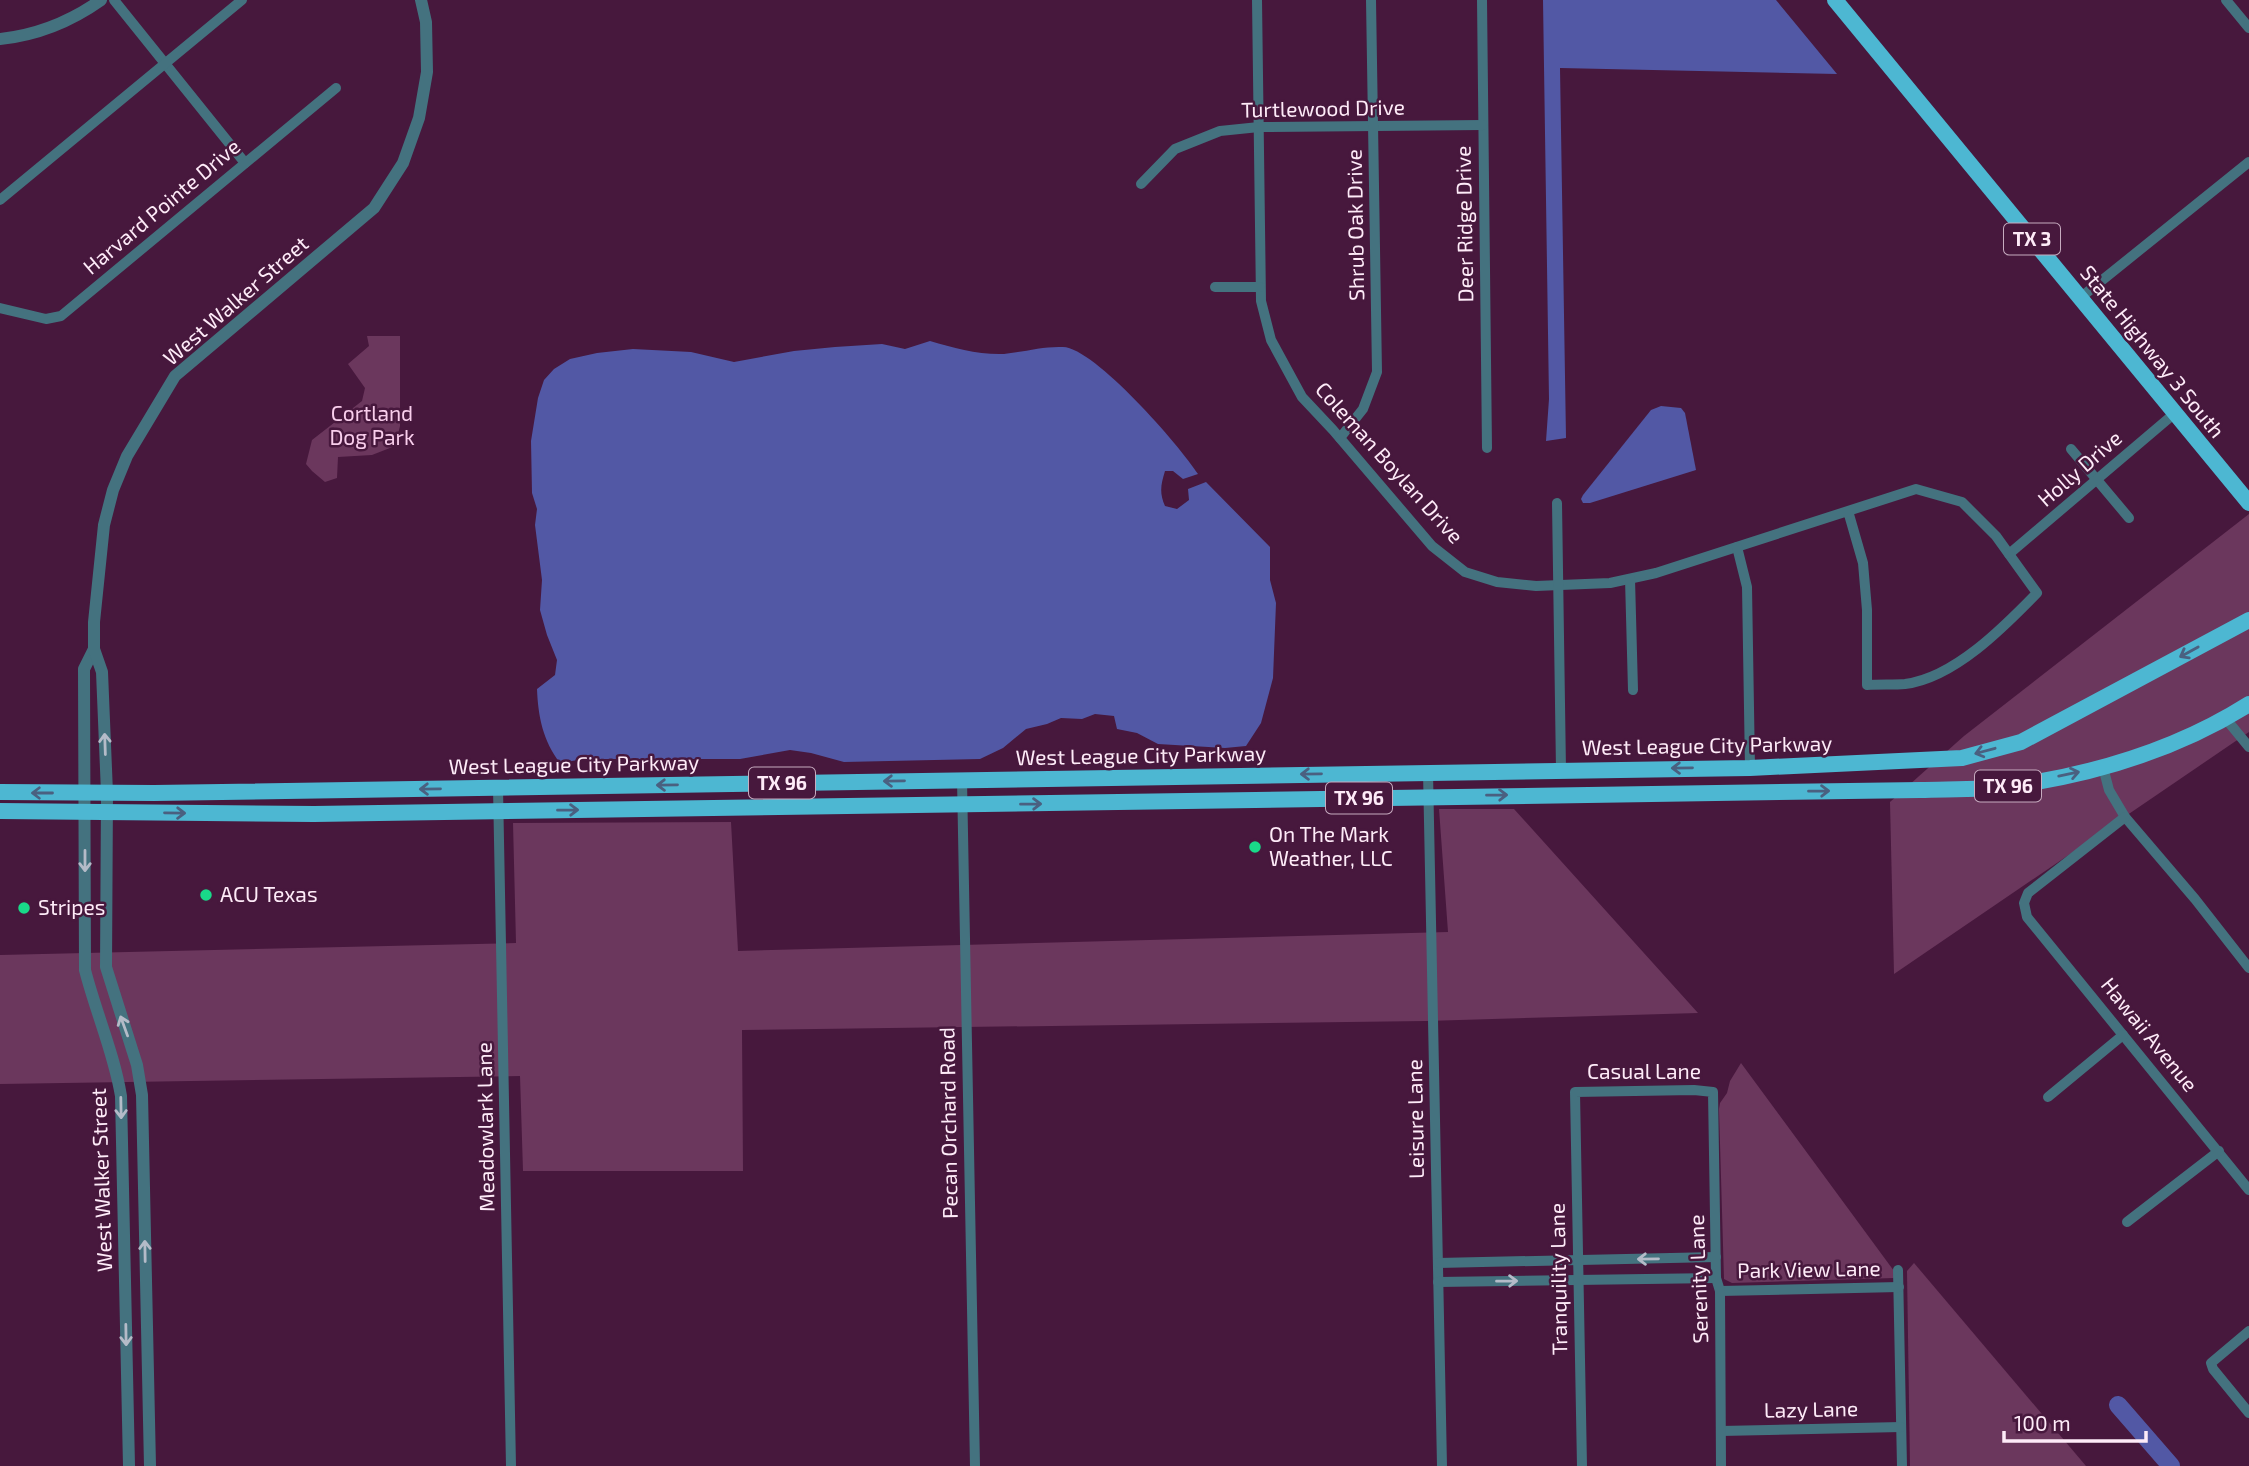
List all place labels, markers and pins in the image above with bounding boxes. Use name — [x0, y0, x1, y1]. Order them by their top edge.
place label: On The Mark Weather, LLC — [1269, 821, 1393, 870]
marker: On The Mark Weather, LLC — [1247, 839, 1263, 855]
place label: ACU Texas — [220, 881, 318, 906]
marker: ACU Texas — [198, 887, 214, 903]
place label: Stripes — [38, 894, 105, 919]
marker: Stripes — [16, 900, 32, 916]

